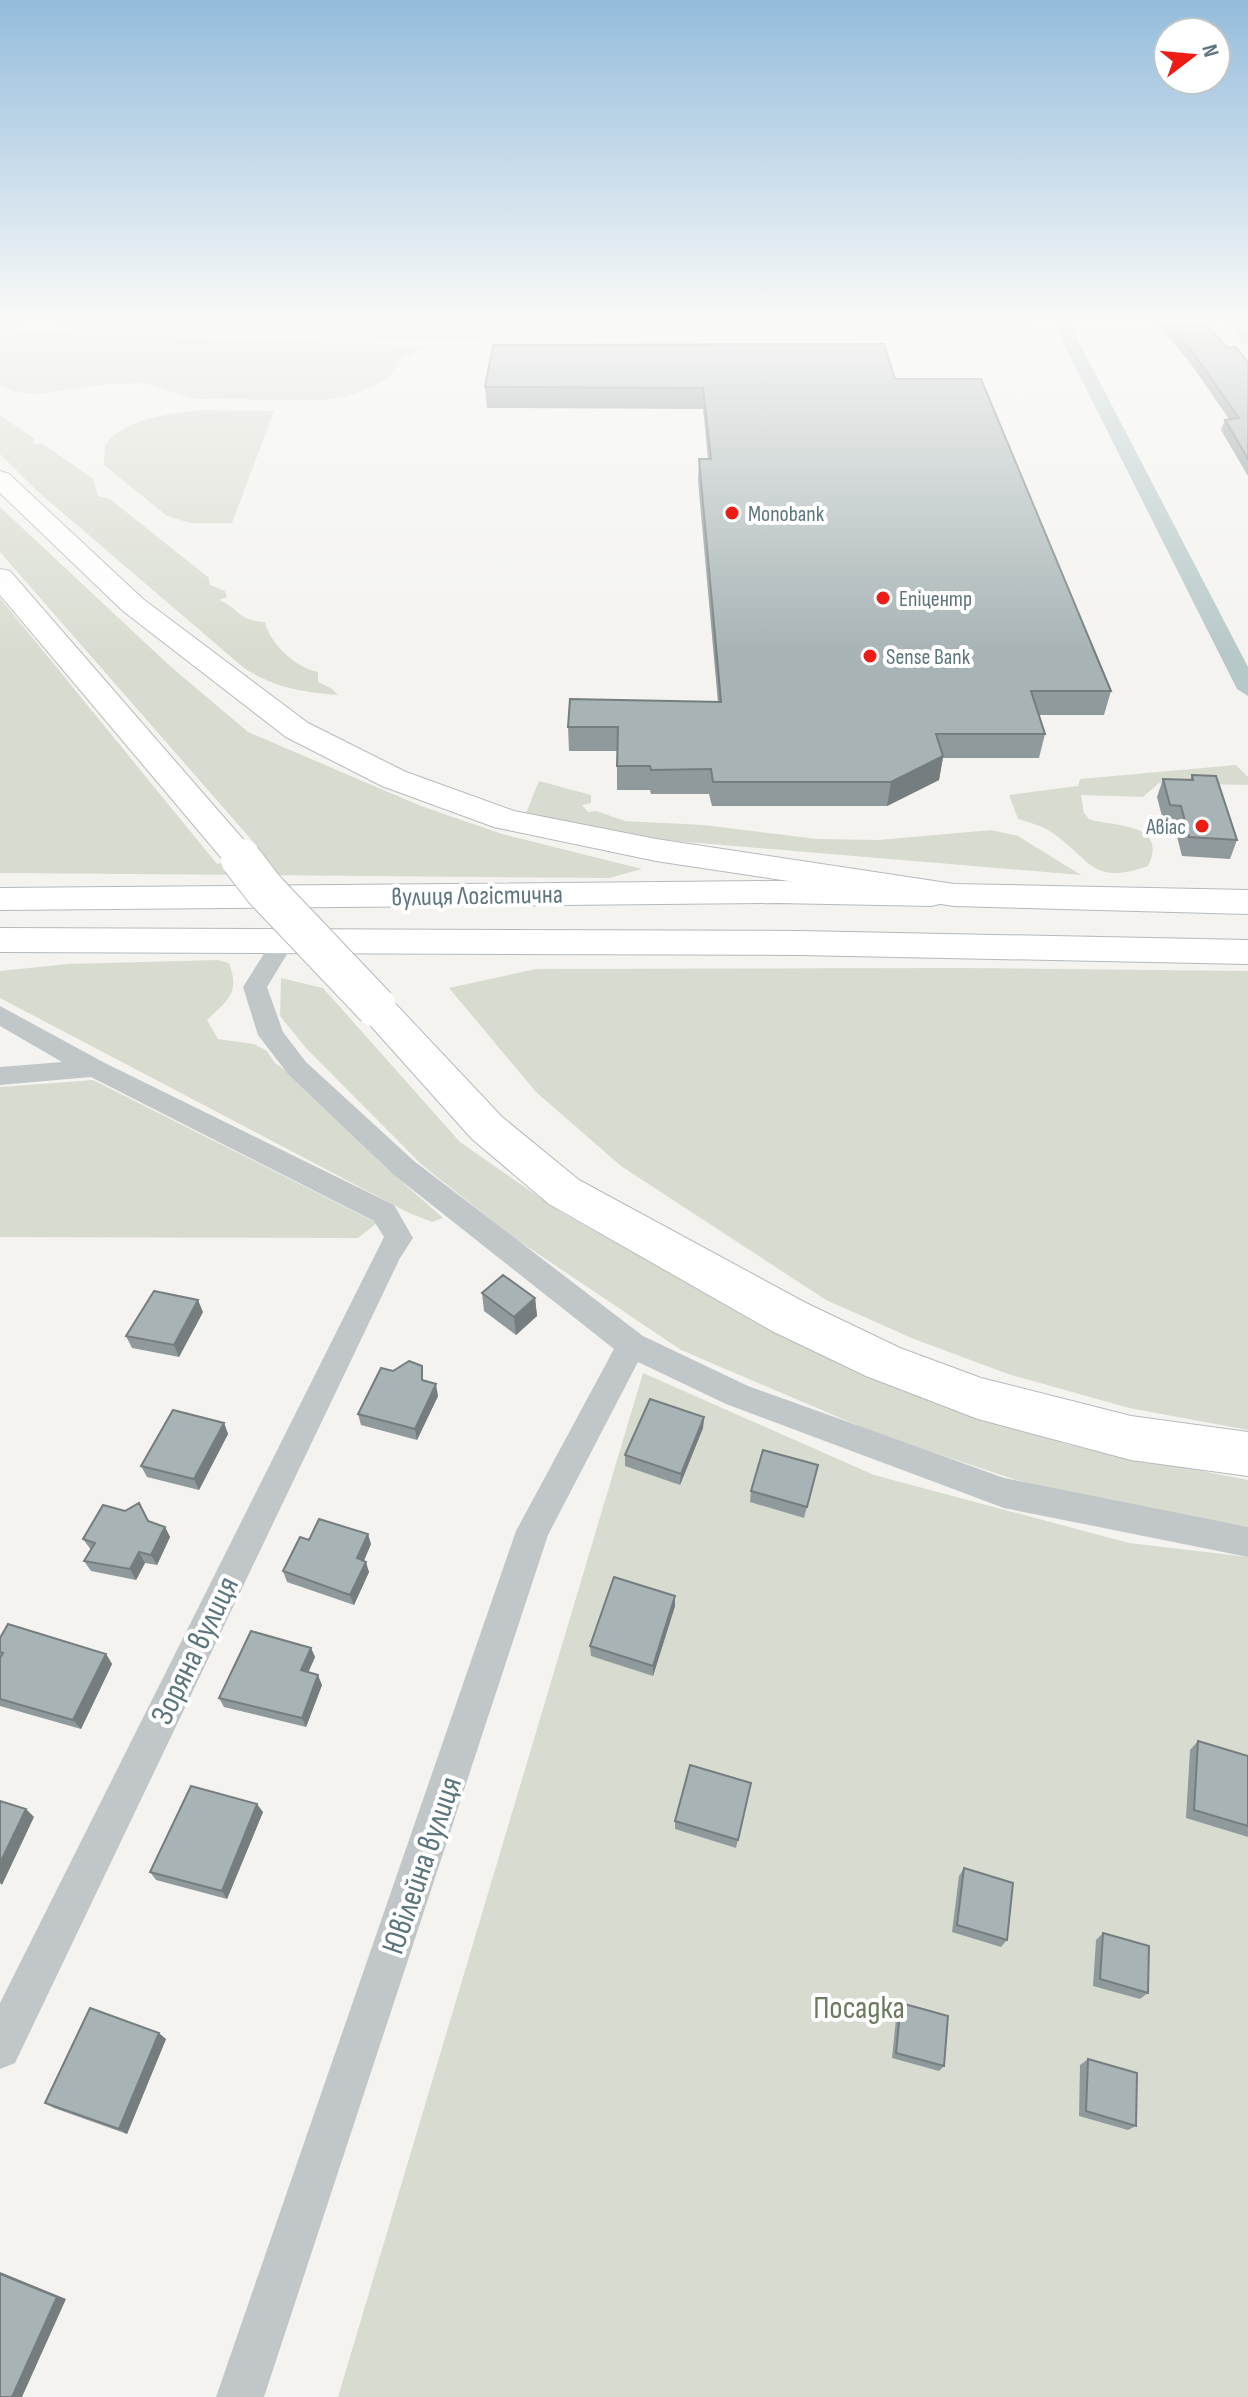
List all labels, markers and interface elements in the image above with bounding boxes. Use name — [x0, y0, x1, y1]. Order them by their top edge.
north arrow — [1152, 16, 1232, 96]
text: N — [1195, 42, 1224, 60]
place label: Monobank — [748, 501, 825, 528]
marker: Monobank — [723, 504, 741, 522]
place label: Епіцентр — [899, 586, 972, 613]
marker: Епіцентр — [874, 589, 892, 607]
place label: Sense Bank — [886, 644, 971, 671]
marker: Sense Bank — [861, 647, 879, 665]
place label: Авіас — [1145, 814, 1186, 841]
marker: Авіас — [1193, 817, 1211, 835]
street label: вулиця Логістична — [391, 880, 563, 913]
street label: Зоряна вулиця — [143, 1570, 248, 1731]
street label: Ювілейна вулиця — [374, 1772, 471, 1959]
park label: Посадка — [813, 1989, 905, 2028]

